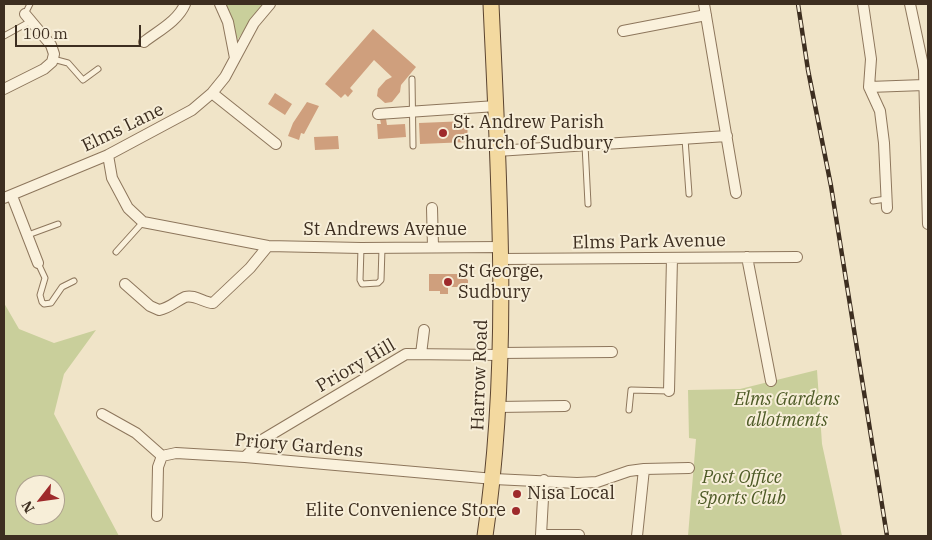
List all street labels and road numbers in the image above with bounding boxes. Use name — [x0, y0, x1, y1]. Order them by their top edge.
street label: Elms Lane — [78, 99, 168, 157]
street label: St Andrews Avenue — [303, 219, 467, 241]
street label: Elms Park Avenue — [572, 230, 726, 254]
street label: Harrow Road — [467, 319, 493, 431]
street label: Priory Hill — [313, 335, 399, 397]
street label: Priory Gardens — [234, 430, 364, 462]

